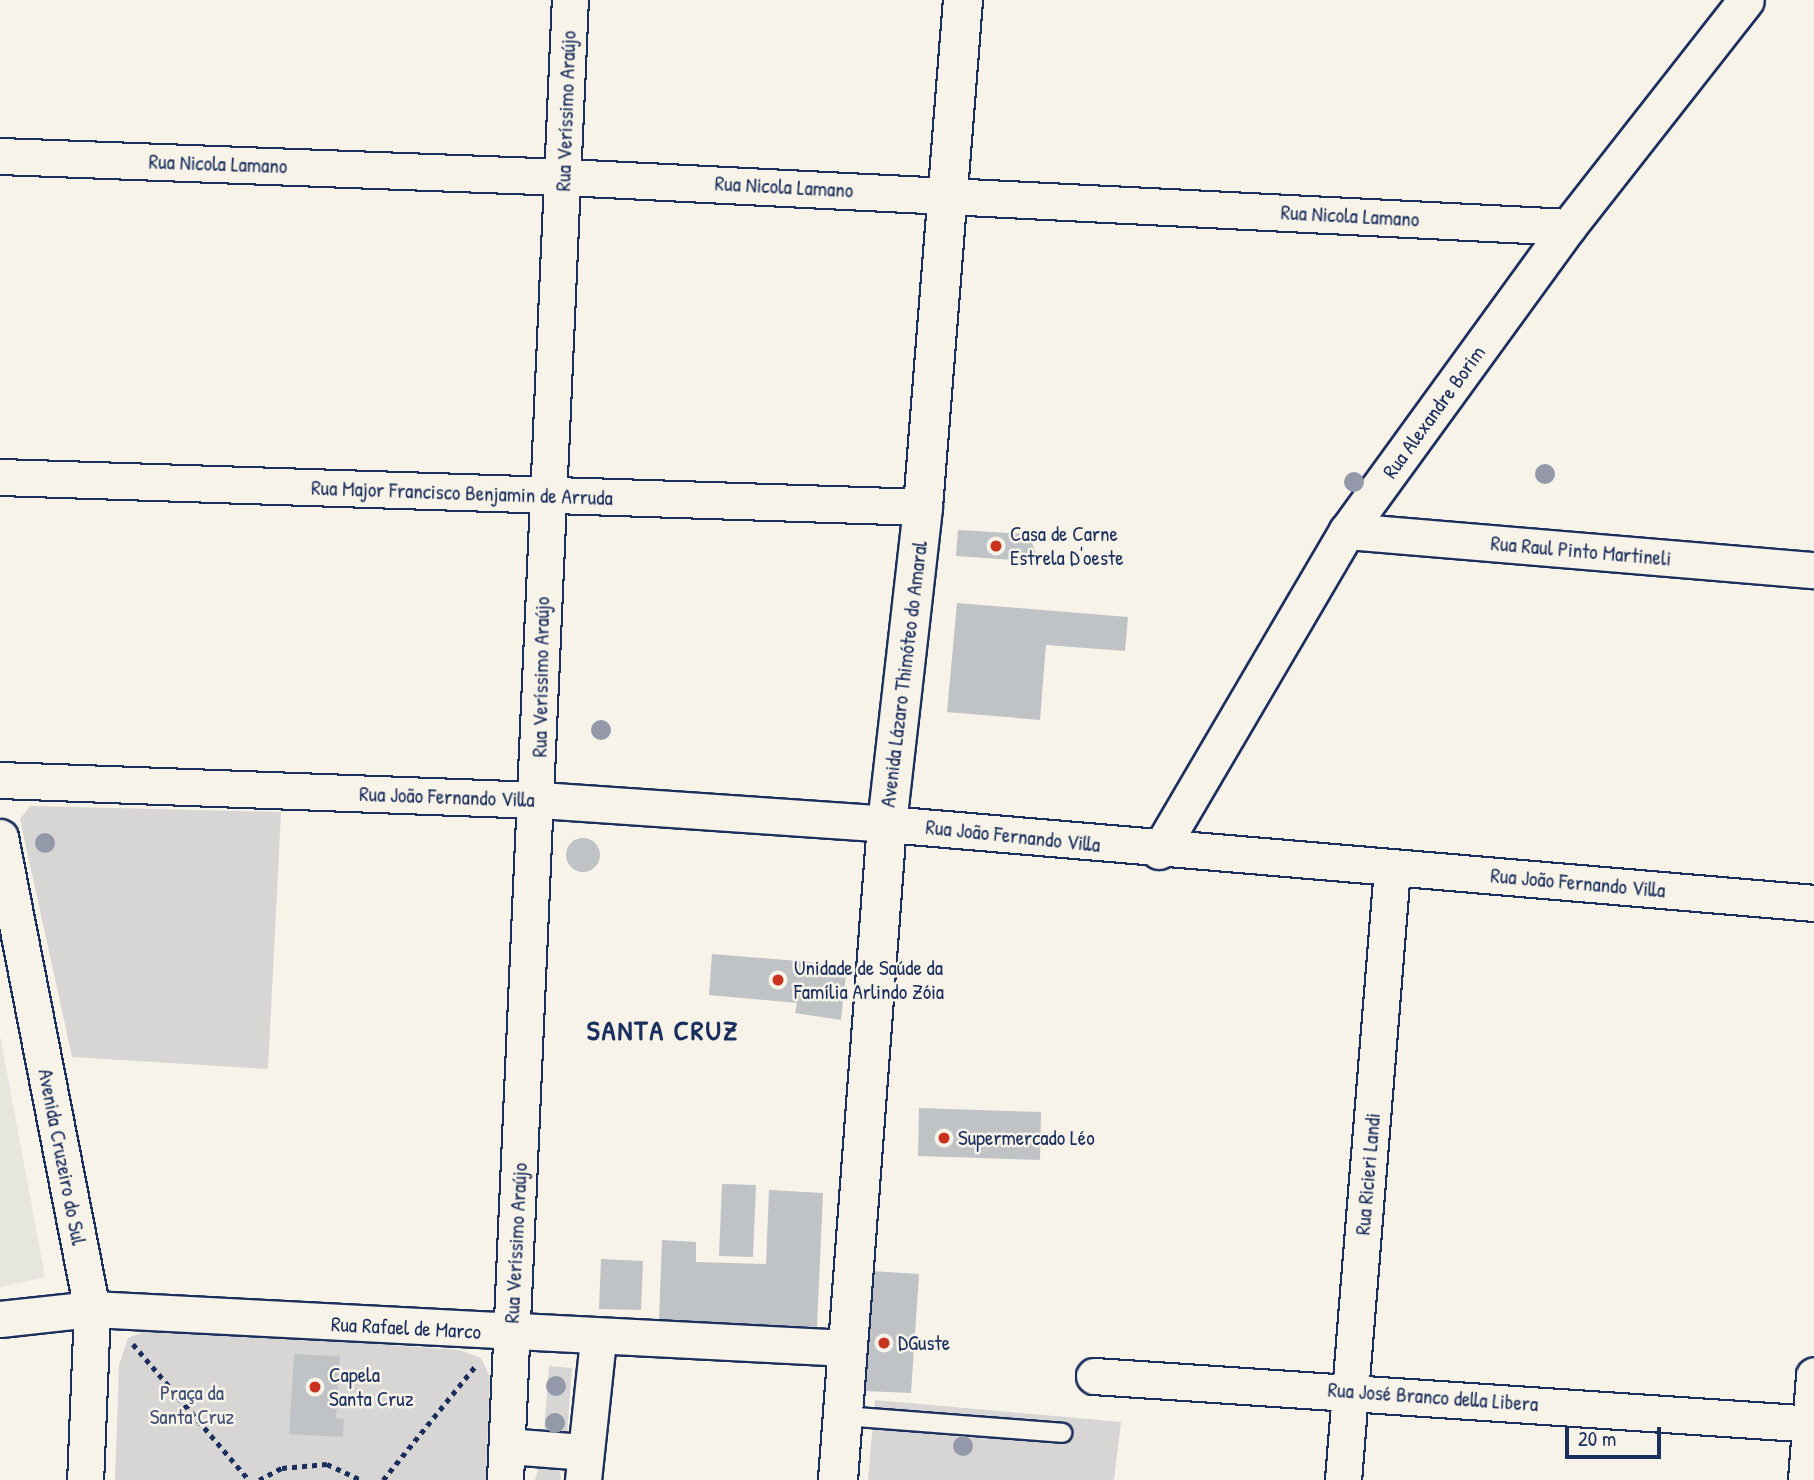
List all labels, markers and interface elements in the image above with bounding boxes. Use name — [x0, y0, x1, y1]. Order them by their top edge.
street label: Rua Veríssimo Araújo — [551, 30, 581, 192]
street label: Rua Nicola Lamano — [148, 149, 288, 179]
street label: Rua Nicola Lamano — [714, 171, 854, 203]
street label: Rua Nicola Lamano — [1280, 200, 1420, 232]
street label: Rua Alexandre Borim — [1377, 341, 1491, 483]
street label: Rua Major Francisco Benjamin de Arruda — [311, 475, 613, 511]
place label: Casa de Carne Estrela D'oeste — [1010, 521, 1124, 571]
street label: Rua Raul Pinto Martineli — [1490, 531, 1672, 571]
marker: Casa de Carne Estrela D'oeste — [988, 538, 1004, 554]
street label: Avenida Lázaro Thimóteo do Amaral — [875, 539, 933, 809]
street label: Rua Veríssimo Araújo — [527, 596, 555, 758]
street label: Rua João Fernando Villa — [359, 781, 535, 813]
street label: Rua João Fernando Villa — [924, 814, 1102, 858]
street label: Rua João Fernando Villa — [1489, 863, 1667, 903]
place label: Unidade de Saúde da Família Arlindo Zóia — [794, 955, 944, 1005]
marker: Unidade de Saúde da Família Arlindo Zóia — [768, 970, 788, 990]
district label: SANTA CRUZ — [588, 1013, 738, 1047]
street label: Avenida Cruzeiro do Sul — [33, 1067, 91, 1247]
street label: Rua Ricieri Landi — [1350, 1112, 1386, 1236]
place label: Supermercado Léo — [958, 1125, 1095, 1151]
marker: Supermercado Léo — [936, 1130, 952, 1146]
street label: Rua Veríssimo Araújo — [499, 1162, 533, 1324]
street label: Rua Rafael de Marco — [330, 1311, 482, 1345]
place label: DGuste — [898, 1330, 950, 1356]
marker: DGuste — [876, 1335, 892, 1351]
place label: Capela Santa Cruz — [329, 1362, 414, 1412]
street label: Rua José Branco della Libera — [1327, 1377, 1539, 1417]
marker: Capela Santa Cruz — [307, 1379, 323, 1395]
park label: Praça da Santa Cruz — [150, 1380, 234, 1430]
scale bar — [1569, 1414, 1665, 1458]
text: 20 m — [1578, 1424, 1616, 1453]

